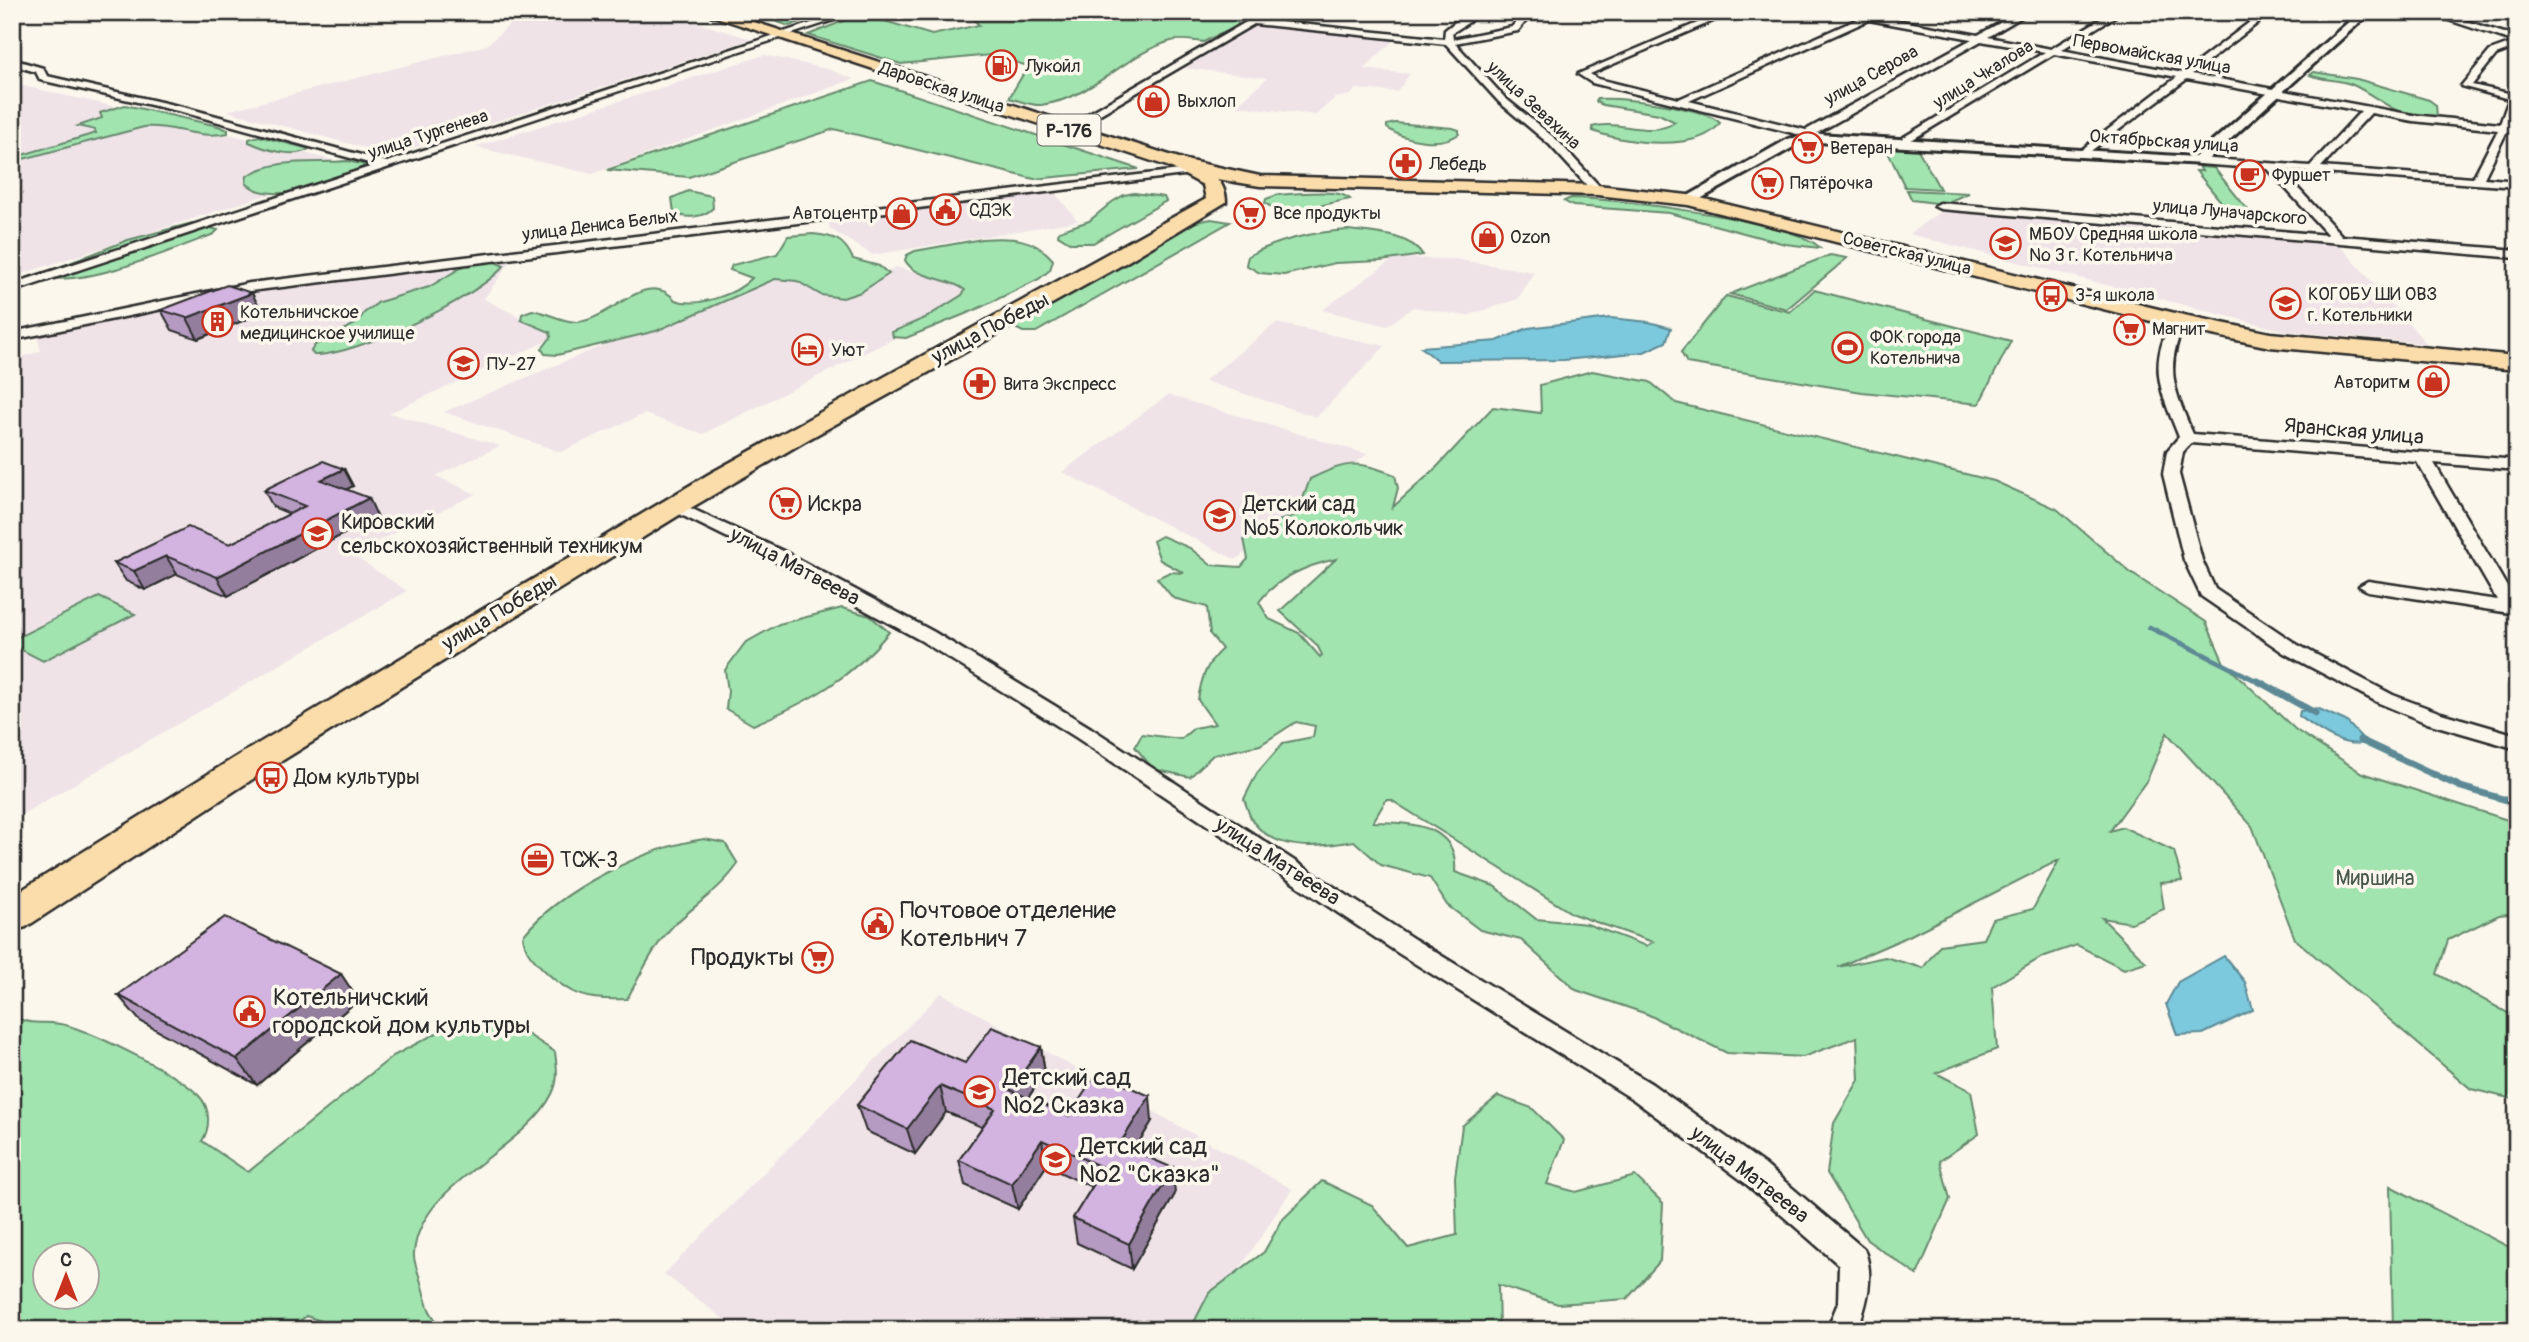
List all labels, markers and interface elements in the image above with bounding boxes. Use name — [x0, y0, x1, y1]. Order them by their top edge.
street label: Первомайская улица — [2071, 29, 2232, 80]
street label: улица Чкалова — [1928, 35, 2038, 115]
street label: улица Серова — [1819, 40, 1922, 111]
fuel station icon: Лукойл — [985, 49, 1019, 83]
place label: Лукойл — [1024, 55, 1081, 78]
street label: улица Зевахина — [1481, 55, 1585, 155]
street label: Даровская улица — [875, 56, 1007, 119]
shop icon: Выхлоп — [1137, 84, 1171, 118]
place label: Выхлоп — [1177, 90, 1236, 113]
street label: улица Тургенева — [364, 104, 491, 165]
road number: Р-176 — [1038, 114, 1100, 146]
street label: Октябрьская улица — [2089, 125, 2239, 158]
supermarket icon: Ветеран — [1790, 131, 1824, 165]
place label: Ветеран — [1830, 137, 1893, 160]
pharmacy icon: Лебедь — [1389, 147, 1423, 181]
place label: Лебедь — [1428, 153, 1487, 176]
cafe icon: Фуршет — [2232, 158, 2266, 192]
place label: Фуршет — [2272, 164, 2331, 187]
supermarket icon: Пятёрочка — [1750, 166, 1784, 200]
place label: Пятёрочка — [1790, 172, 1873, 195]
public building icon: СДЭК — [929, 193, 963, 227]
street label: улица Луначарского — [2151, 194, 2308, 231]
shop icon: Автоцентр — [884, 196, 918, 230]
supermarket icon: Все продукты — [1233, 196, 1267, 230]
place label: СДЭК — [969, 199, 1012, 222]
place label: Автоцентр — [792, 202, 878, 225]
place label: Все продукты — [1273, 202, 1381, 225]
street label: улица Дениса Белых — [520, 205, 679, 247]
shop icon: Ozon — [1470, 220, 1504, 254]
place label: МБОУ Средняя школа № 3 г. Котельнича — [2029, 223, 2198, 267]
place label: Ozon — [1510, 226, 1550, 249]
street label: Советская улица — [1840, 226, 1973, 281]
school or university icon: МБОУ Средняя школа № 3 г. Котельнича — [1989, 227, 2023, 261]
bus stop icon: 3-я школа — [2035, 278, 2069, 312]
place label: КОГОБУ ШИ ОВЗ г. Котельники — [2308, 283, 2437, 327]
place label: 3-я школа — [2075, 284, 2155, 307]
street label: улица Победы — [926, 286, 1054, 371]
school or university icon: КОГОБУ ШИ ОВЗ г. Котельники — [2268, 287, 2302, 321]
place label: Котельничское медицинское училище — [240, 301, 415, 345]
building icon: Котельничское медицинское училище — [200, 305, 234, 339]
supermarket icon: Магнит — [2112, 312, 2146, 346]
place label: Магнит — [2152, 318, 2205, 341]
place label: ФОК города Котельнича — [1870, 326, 1961, 370]
sports icon: ФОК города Котельнича — [1830, 330, 1864, 364]
hotel icon: Уют — [791, 333, 825, 367]
place label: Уют — [831, 339, 865, 362]
school or university icon: ПУ-27 — [447, 347, 481, 381]
place label: ПУ-27 — [487, 353, 536, 376]
shop icon: Авторитм — [2416, 365, 2450, 399]
pharmacy icon: Вита Экспресс — [963, 367, 997, 401]
place label: Авторитм — [2333, 371, 2410, 394]
place label: Вита Экспресс — [1003, 373, 1117, 396]
street label: Яранская улица — [2283, 412, 2425, 451]
supermarket icon: Искра — [768, 487, 802, 521]
place label: Искра — [808, 491, 862, 518]
place label: Детский сад №5 Колокольчик — [1242, 491, 1404, 542]
school or university icon: Детский сад №5 Колокольчик — [1203, 499, 1237, 533]
place label: Кировский сельскохозяйственный техникум — [341, 509, 643, 560]
school or university icon: Кировский сельскохозяйственный техникум — [301, 517, 335, 551]
street label: улица Матвеева — [724, 520, 864, 612]
street label: улица Победы — [436, 568, 562, 658]
bus stop icon: Дом культуры — [254, 760, 288, 794]
place label: Дом культуры — [293, 764, 420, 791]
street label: улица Матвеева — [1209, 811, 1345, 912]
office icon: ТСЖ-3 — [520, 843, 554, 877]
place label: ТСЖ-3 — [560, 847, 618, 874]
park label: Миршина — [2336, 865, 2414, 892]
place label: Почтовое отделение Котельнич 7 — [900, 896, 1116, 953]
public building icon: Почтовое отделение Котельнич 7 — [860, 907, 894, 941]
supermarket icon: Продукты — [800, 940, 834, 974]
place label: Продукты — [691, 943, 794, 972]
place label: Котельничский городской дом культуры — [273, 983, 531, 1040]
public building icon: Котельничский городской дом культуры — [233, 994, 267, 1028]
place label: Детский сад №2 Сказка — [1002, 1063, 1132, 1120]
school or university icon: Детский сад №2 Сказка — [963, 1074, 997, 1108]
street label: улица Матвеева — [1684, 1119, 1815, 1229]
place label: Детский сад №2 "Сказка" — [1078, 1132, 1220, 1189]
school or university icon: Детский сад №2 "Сказка" — [1039, 1143, 1073, 1177]
north arrow — [32, 1240, 102, 1310]
text: С — [60, 1248, 72, 1272]

